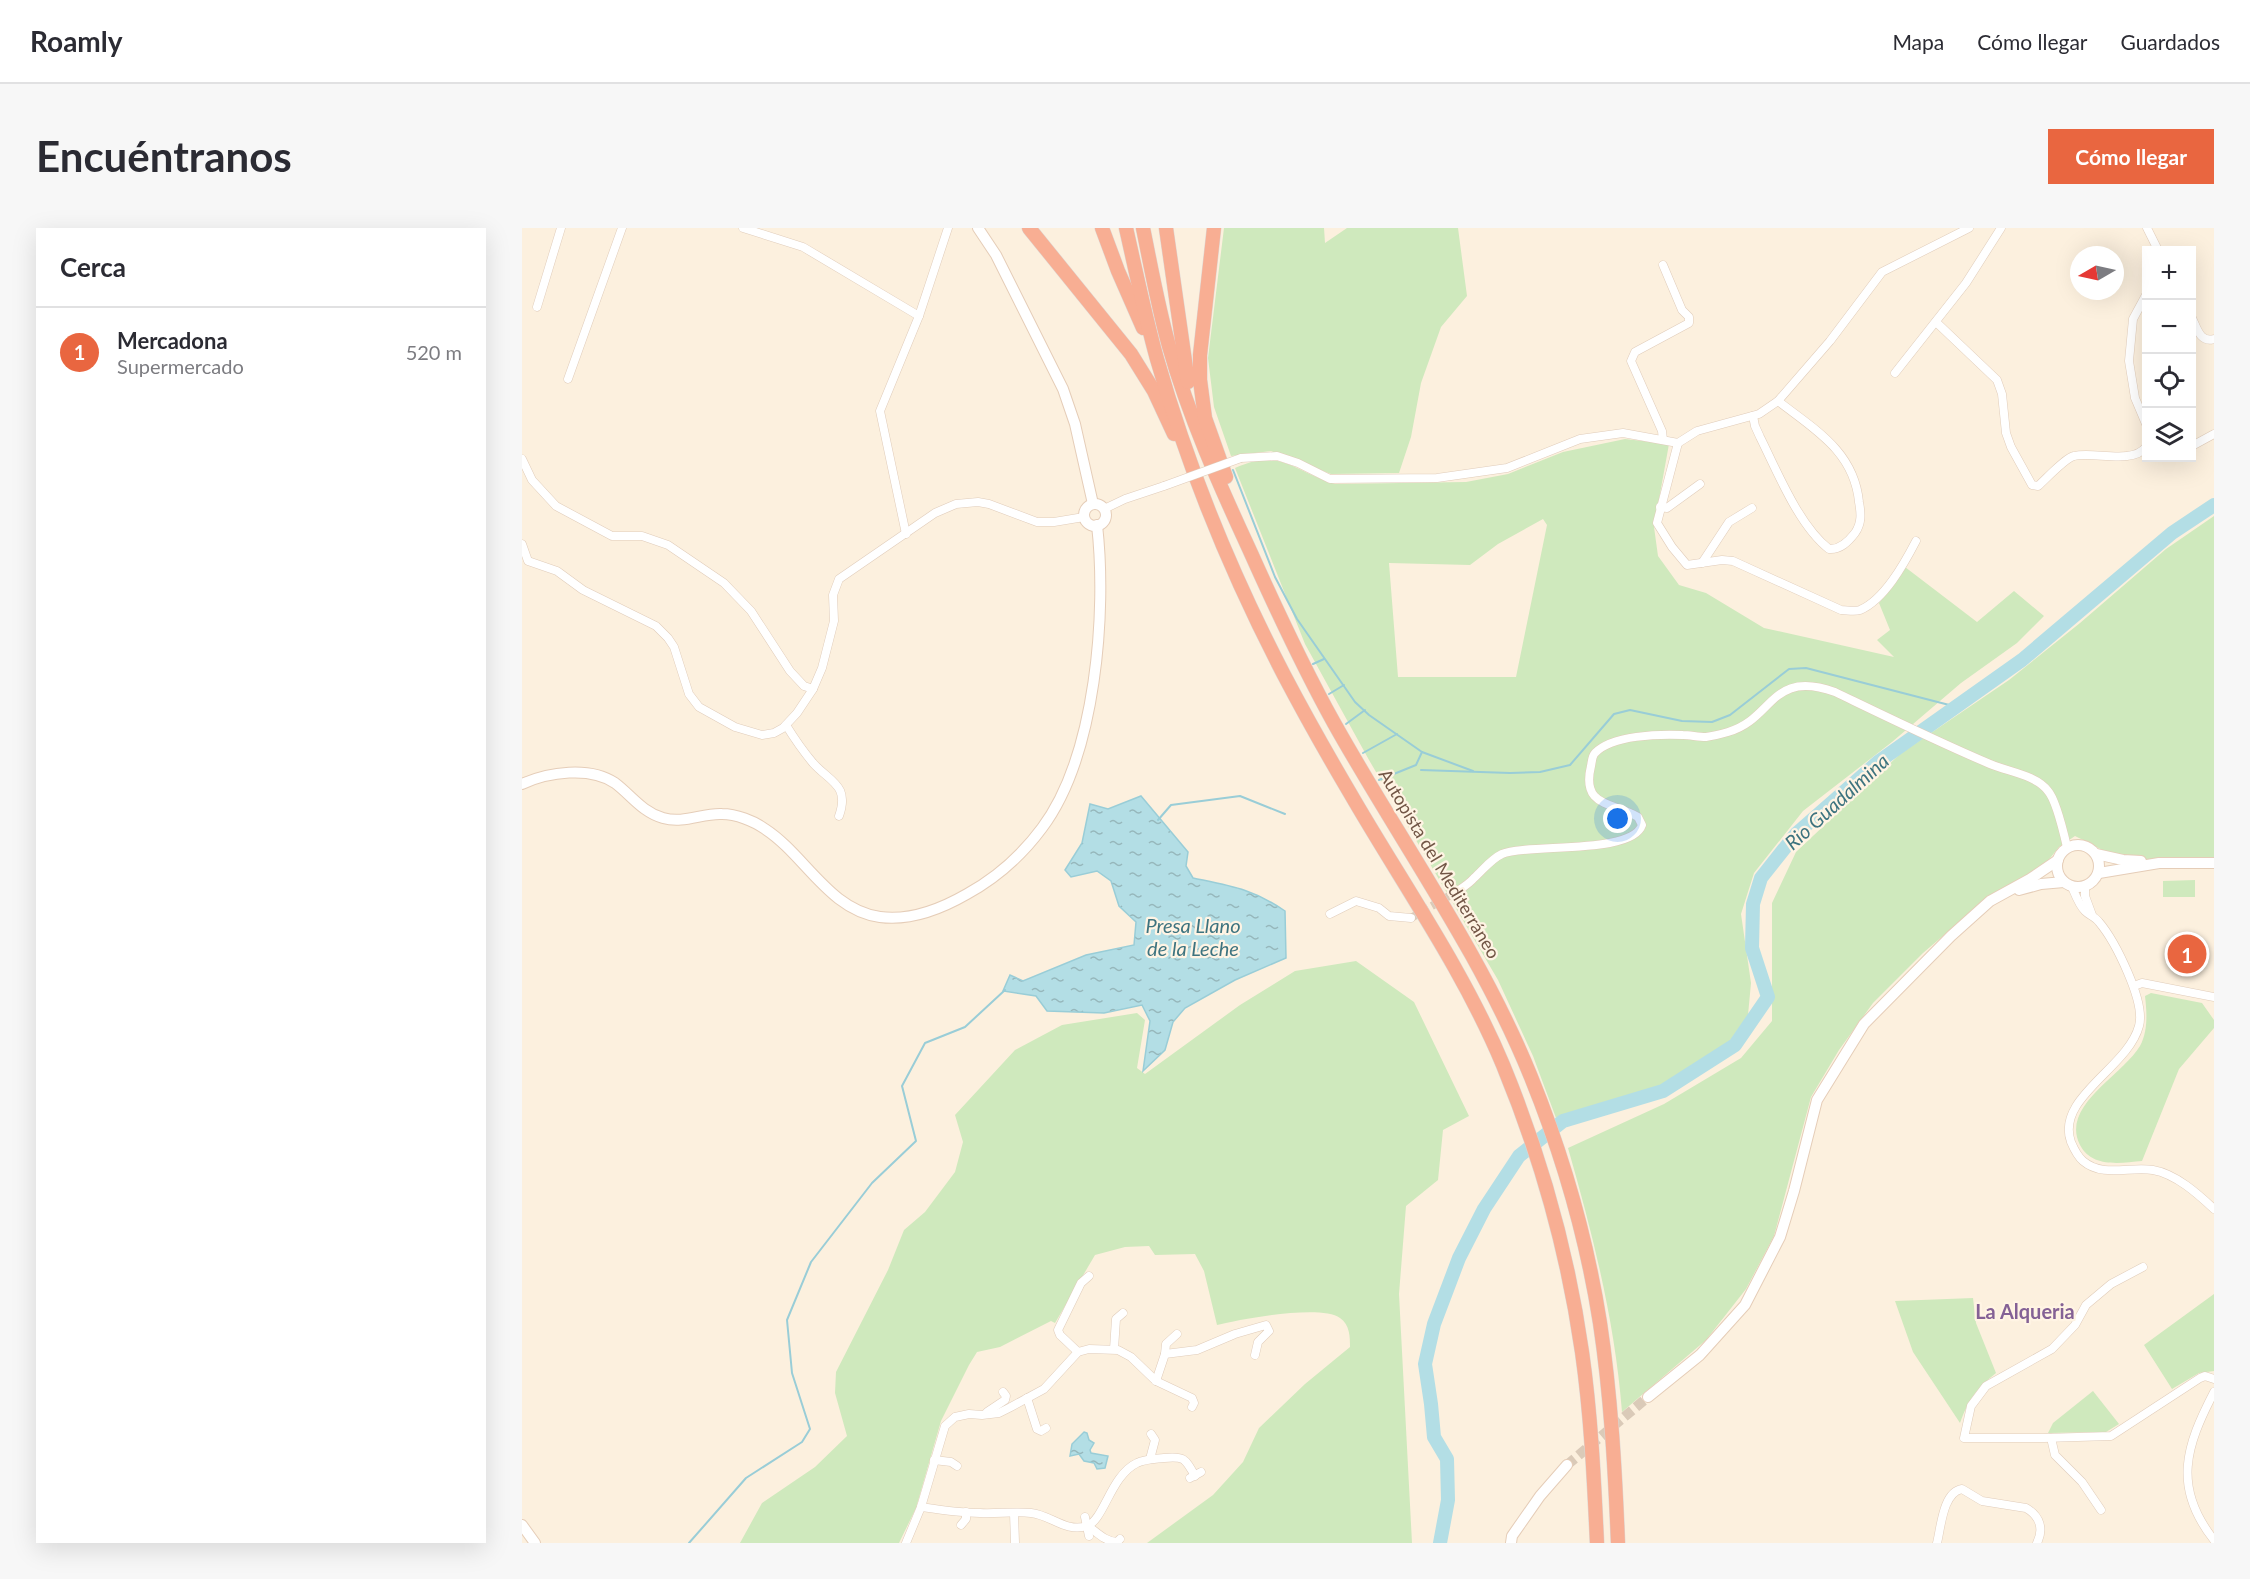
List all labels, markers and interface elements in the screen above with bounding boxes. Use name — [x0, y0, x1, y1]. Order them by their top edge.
text: Roamly — [30, 24, 123, 58]
text: Mapa — [1892, 29, 1944, 54]
text: Cómo llegar — [1977, 29, 2088, 54]
text: Guardados — [2121, 29, 2220, 54]
button: Cómo llegar — [2048, 129, 2214, 184]
text: Encuéntranos — [36, 131, 292, 181]
north arrow — [2070, 246, 2124, 300]
map controls — [2142, 246, 2196, 462]
button: + — [2142, 246, 2196, 300]
text: Cerca — [60, 251, 126, 283]
button: − — [2142, 300, 2196, 354]
text: Mercadona — [117, 327, 228, 354]
text: 1 — [74, 340, 85, 364]
text: 520 m — [406, 340, 462, 364]
text: Supermercado — [117, 354, 244, 378]
button: locate — [2142, 354, 2196, 408]
button: layers — [2142, 408, 2196, 462]
water label: Rio Guadalmina — [1779, 748, 1893, 854]
street label: Autopista del Mediterráneo — [1375, 765, 1505, 962]
your location — [1603, 804, 1632, 833]
water label: Presa Llano de la Leche — [1145, 913, 1241, 960]
pin: 1 — [2168, 932, 2206, 976]
district label: La Alqueria — [1975, 1299, 2075, 1323]

